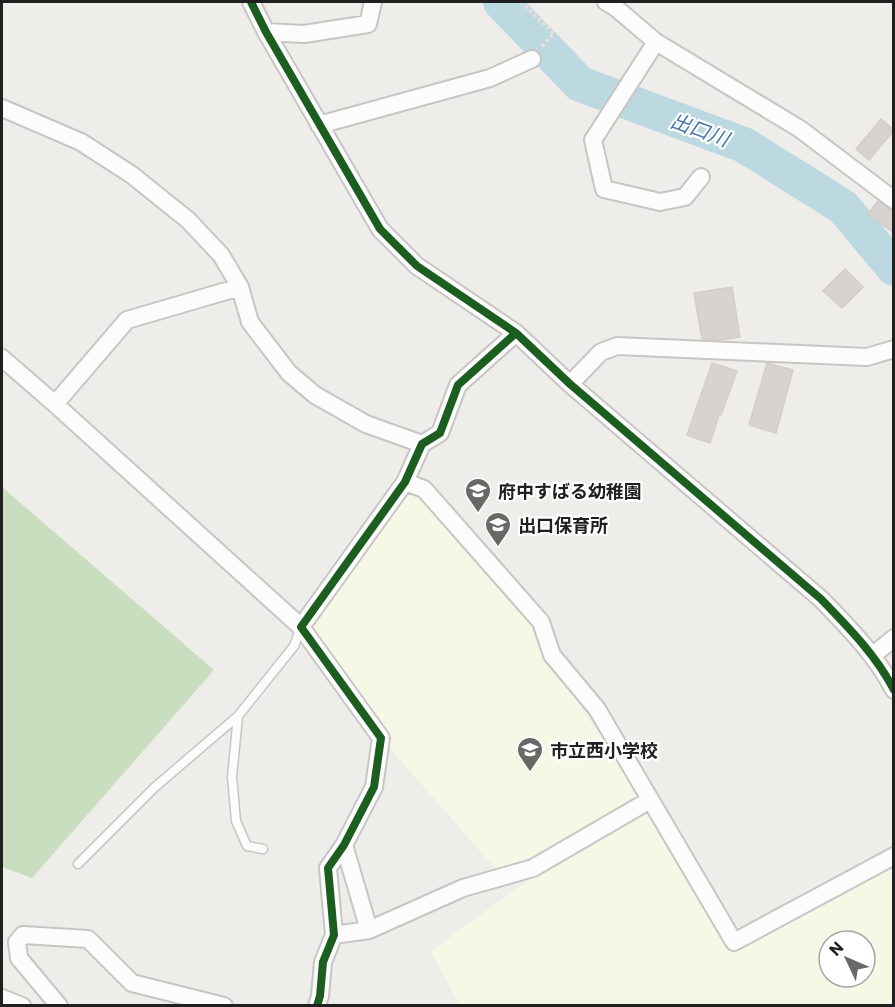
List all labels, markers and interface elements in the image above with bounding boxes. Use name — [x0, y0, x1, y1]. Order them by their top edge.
water label: 出口川 — [668, 107, 734, 151]
school or university icon: 府中すばる幼稚園 — [463, 476, 493, 514]
place label: 府中すばる幼稚園 — [498, 480, 642, 502]
school or university icon: 出口保育所 — [483, 510, 513, 548]
place label: 出口保育所 — [518, 514, 608, 536]
school or university icon: 市立西小学校 — [515, 735, 545, 773]
place label: 市立西小学校 — [550, 739, 658, 761]
north arrow — [817, 929, 877, 989]
text: N — [825, 937, 847, 959]

